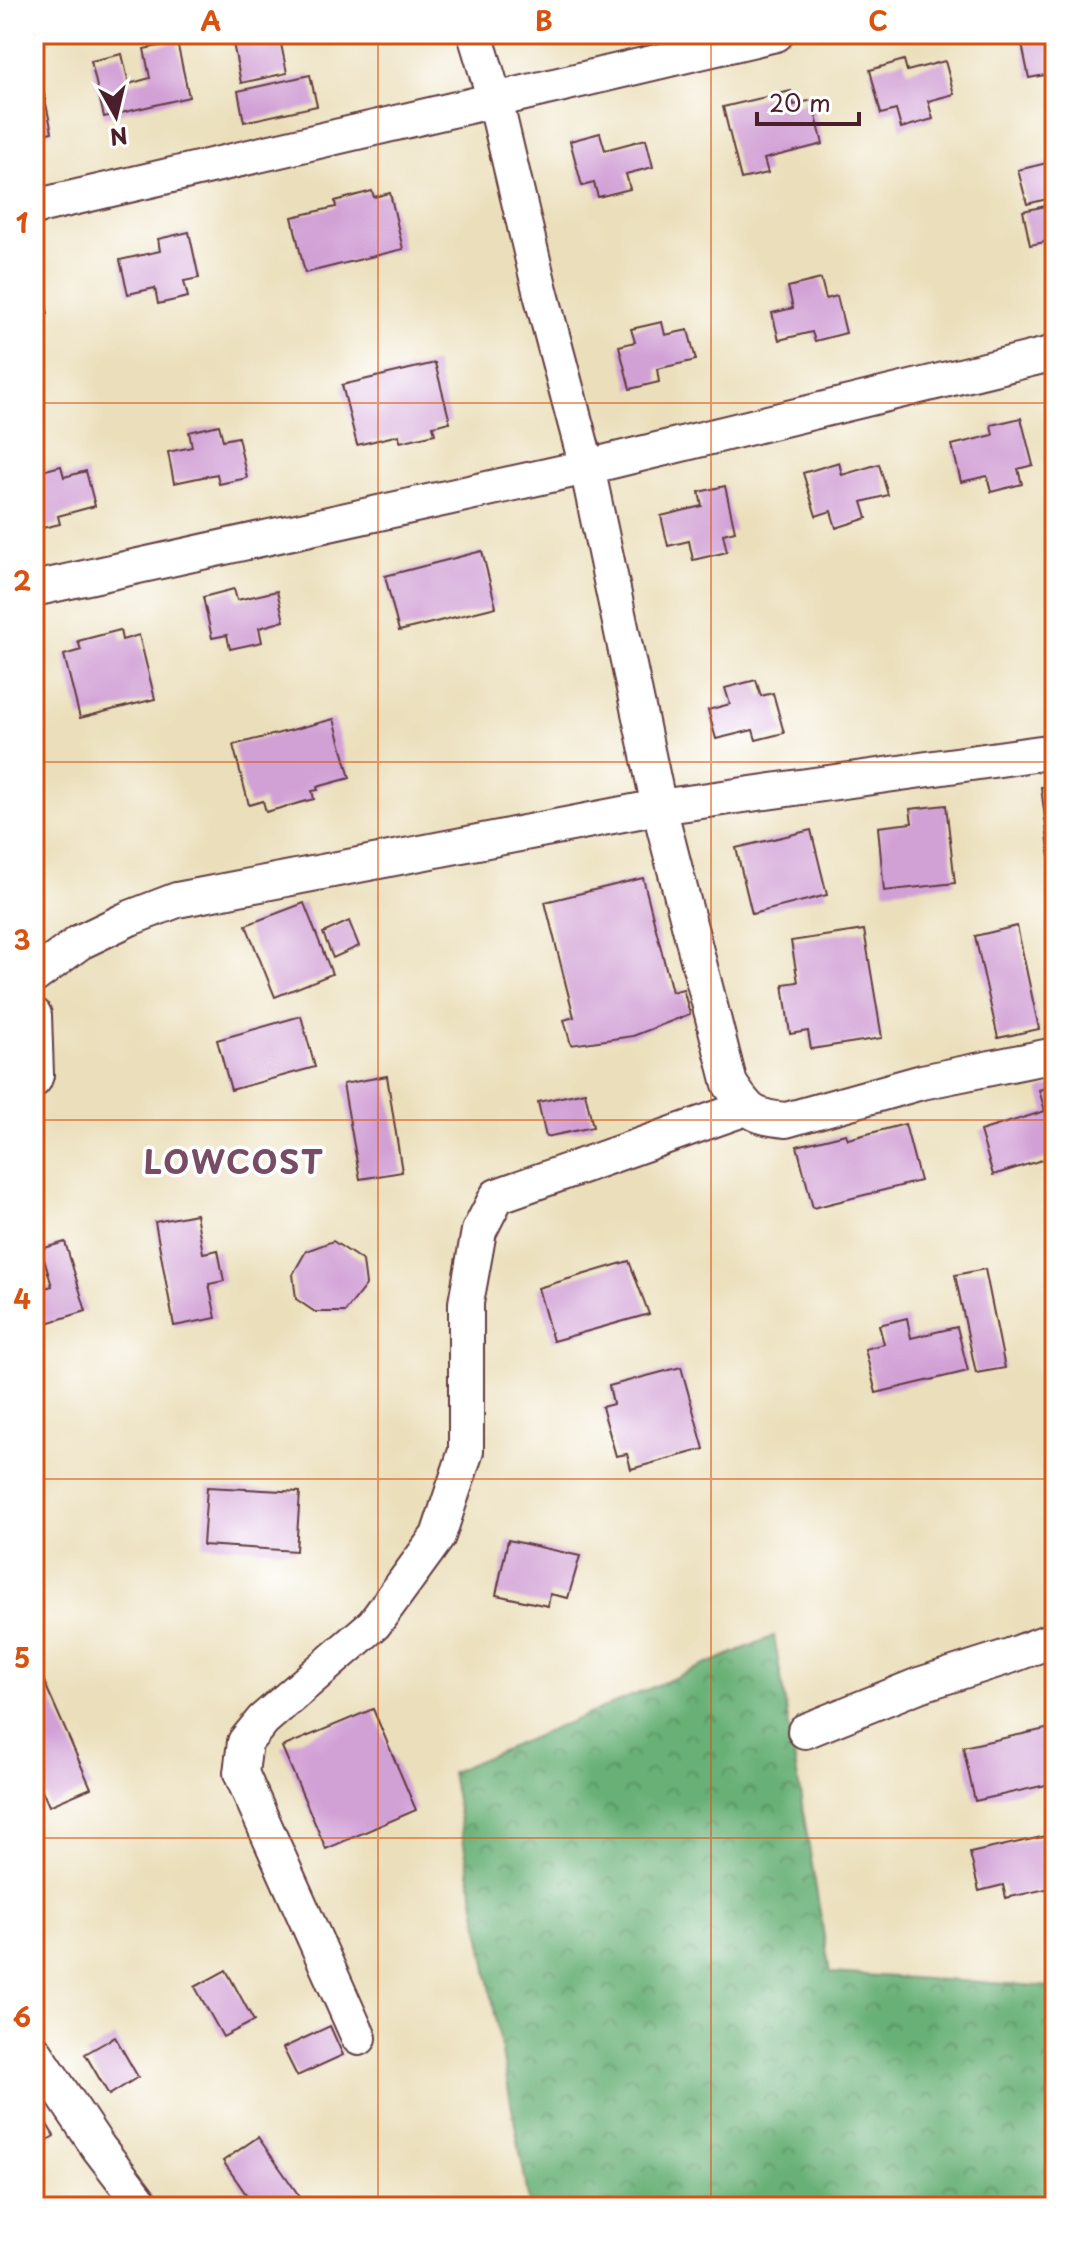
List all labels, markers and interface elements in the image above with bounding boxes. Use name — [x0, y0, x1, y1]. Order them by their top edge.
text: A — [201, 1, 221, 40]
text: B — [535, 1, 553, 40]
text: C — [868, 1, 888, 40]
north arrow — [76, 76, 156, 156]
scale bar — [757, 76, 859, 126]
text: 20 m — [769, 84, 831, 120]
text: N — [108, 120, 130, 155]
text: 1 — [16, 203, 28, 242]
text: 2 — [13, 561, 31, 600]
text: 3 — [13, 920, 31, 959]
district label: LOWCOST — [144, 1137, 324, 1185]
text: 4 — [13, 1279, 31, 1318]
text: 5 — [14, 1638, 30, 1677]
text: 6 — [13, 1997, 31, 2036]

